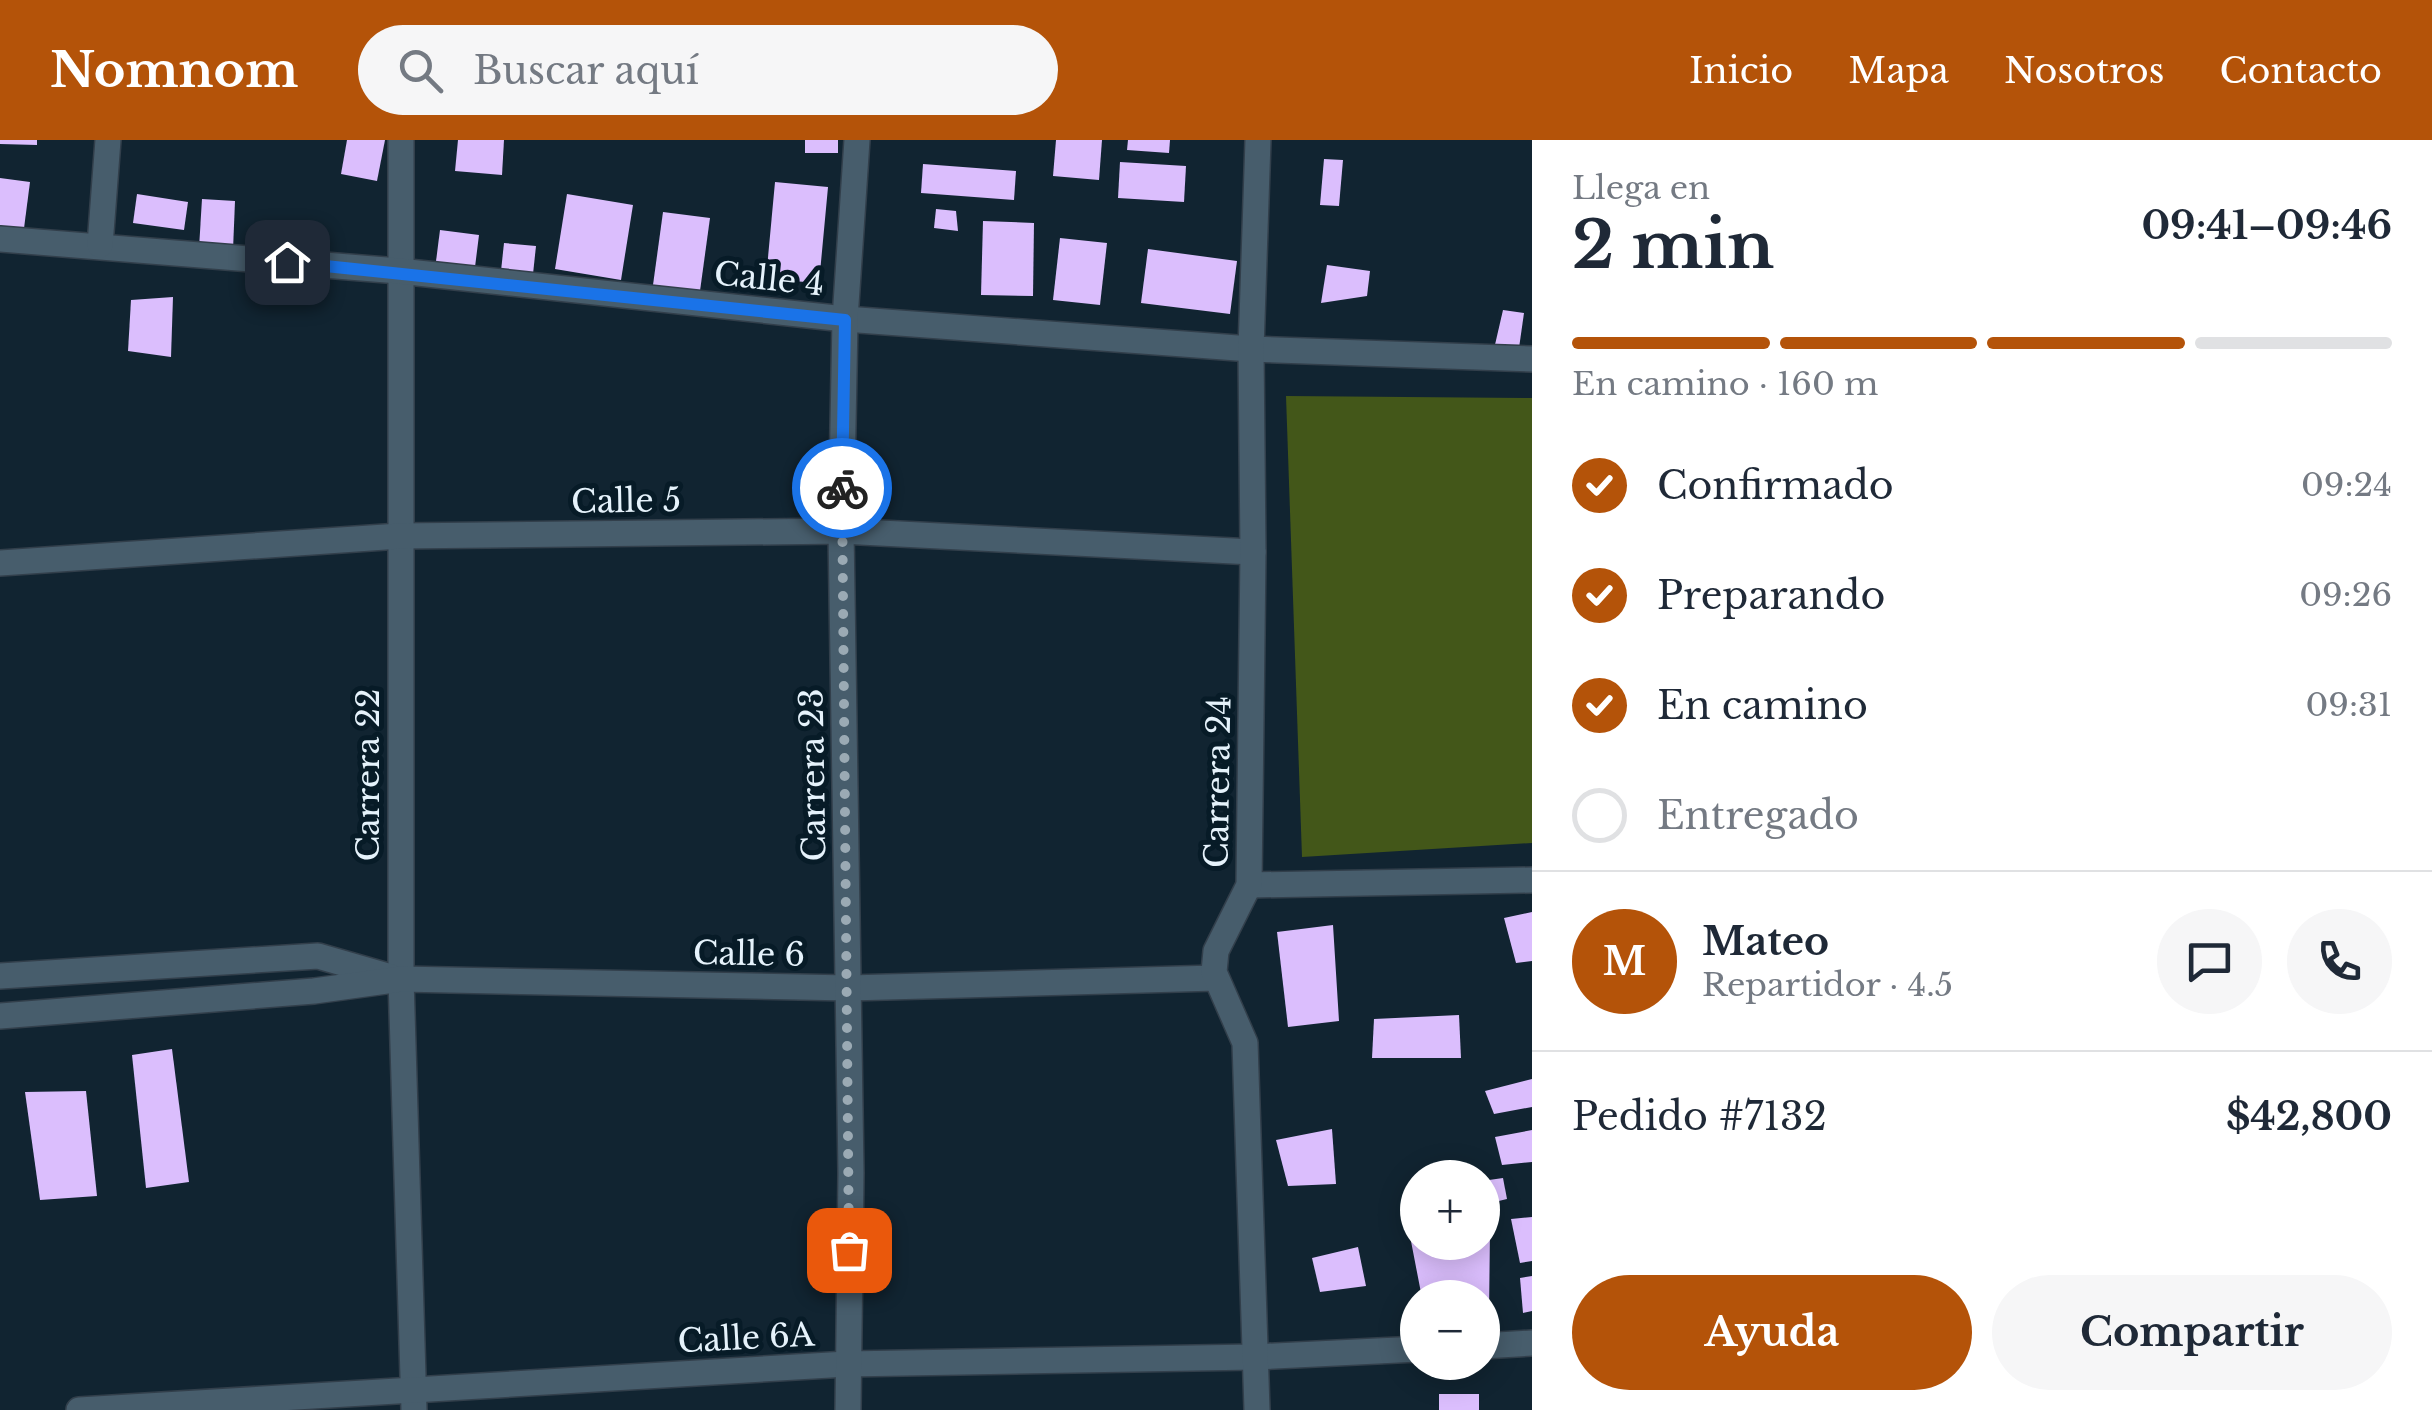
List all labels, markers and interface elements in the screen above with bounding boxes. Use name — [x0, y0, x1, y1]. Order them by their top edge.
search box — [358, 25, 1058, 115]
text: Nomnom — [50, 40, 298, 100]
icon: search — [393, 43, 448, 98]
text: Buscar aquí — [473, 47, 699, 94]
text: Inicio — [1689, 49, 1793, 92]
text: Mapa — [1848, 49, 1949, 92]
text: Nosotros — [2004, 49, 2164, 92]
text: Contacto — [2219, 49, 2382, 92]
text: Llega en — [1572, 168, 1710, 208]
text: 09:41–09:46 — [2141, 202, 2392, 249]
text: 2 min — [1572, 205, 1774, 286]
pin — [245, 220, 330, 305]
icon: home — [260, 235, 315, 290]
street label: Calle 4 — [712, 253, 826, 305]
text: En camino · 160 m — [1572, 364, 1878, 404]
courier — [792, 438, 892, 538]
icon: check — [1572, 458, 1627, 513]
icon: bike — [815, 461, 870, 516]
text: Confirmado — [1657, 462, 1894, 509]
text: 09:24 — [2301, 465, 2392, 505]
street label: Calle 5 — [571, 480, 681, 522]
icon: check — [1572, 568, 1627, 623]
text: Preparando — [1657, 572, 1885, 619]
text: 09:26 — [2299, 575, 2392, 615]
icon: check — [1572, 678, 1627, 733]
text: En camino — [1657, 682, 1868, 729]
text: 09:31 — [2305, 685, 2392, 725]
street label: Carrera 22 — [348, 688, 388, 862]
street label: Carrera 23 — [791, 688, 835, 862]
street label: Carrera 24 — [1197, 696, 1239, 868]
text: Entregado — [1657, 792, 1859, 839]
button: chat — [2157, 909, 2262, 1014]
button: phone — [2287, 909, 2392, 1014]
text: Mateo — [1702, 918, 1829, 965]
street label: Calle 6 — [693, 933, 805, 975]
text: M — [1603, 938, 1646, 985]
text: Repartidor · 4.5 — [1702, 965, 1953, 1005]
text: Pedido #7132 — [1572, 1093, 1827, 1140]
text: $42,800 — [2226, 1093, 2392, 1140]
map controls — [1400, 1160, 1500, 1380]
button: + — [1400, 1160, 1500, 1260]
pin — [807, 1208, 892, 1293]
icon: bag — [822, 1223, 877, 1278]
button: Ayuda — [1572, 1275, 1972, 1390]
button: Compartir — [1992, 1275, 2392, 1390]
button: − — [1400, 1280, 1500, 1380]
street label: Calle 6A — [677, 1314, 817, 1362]

